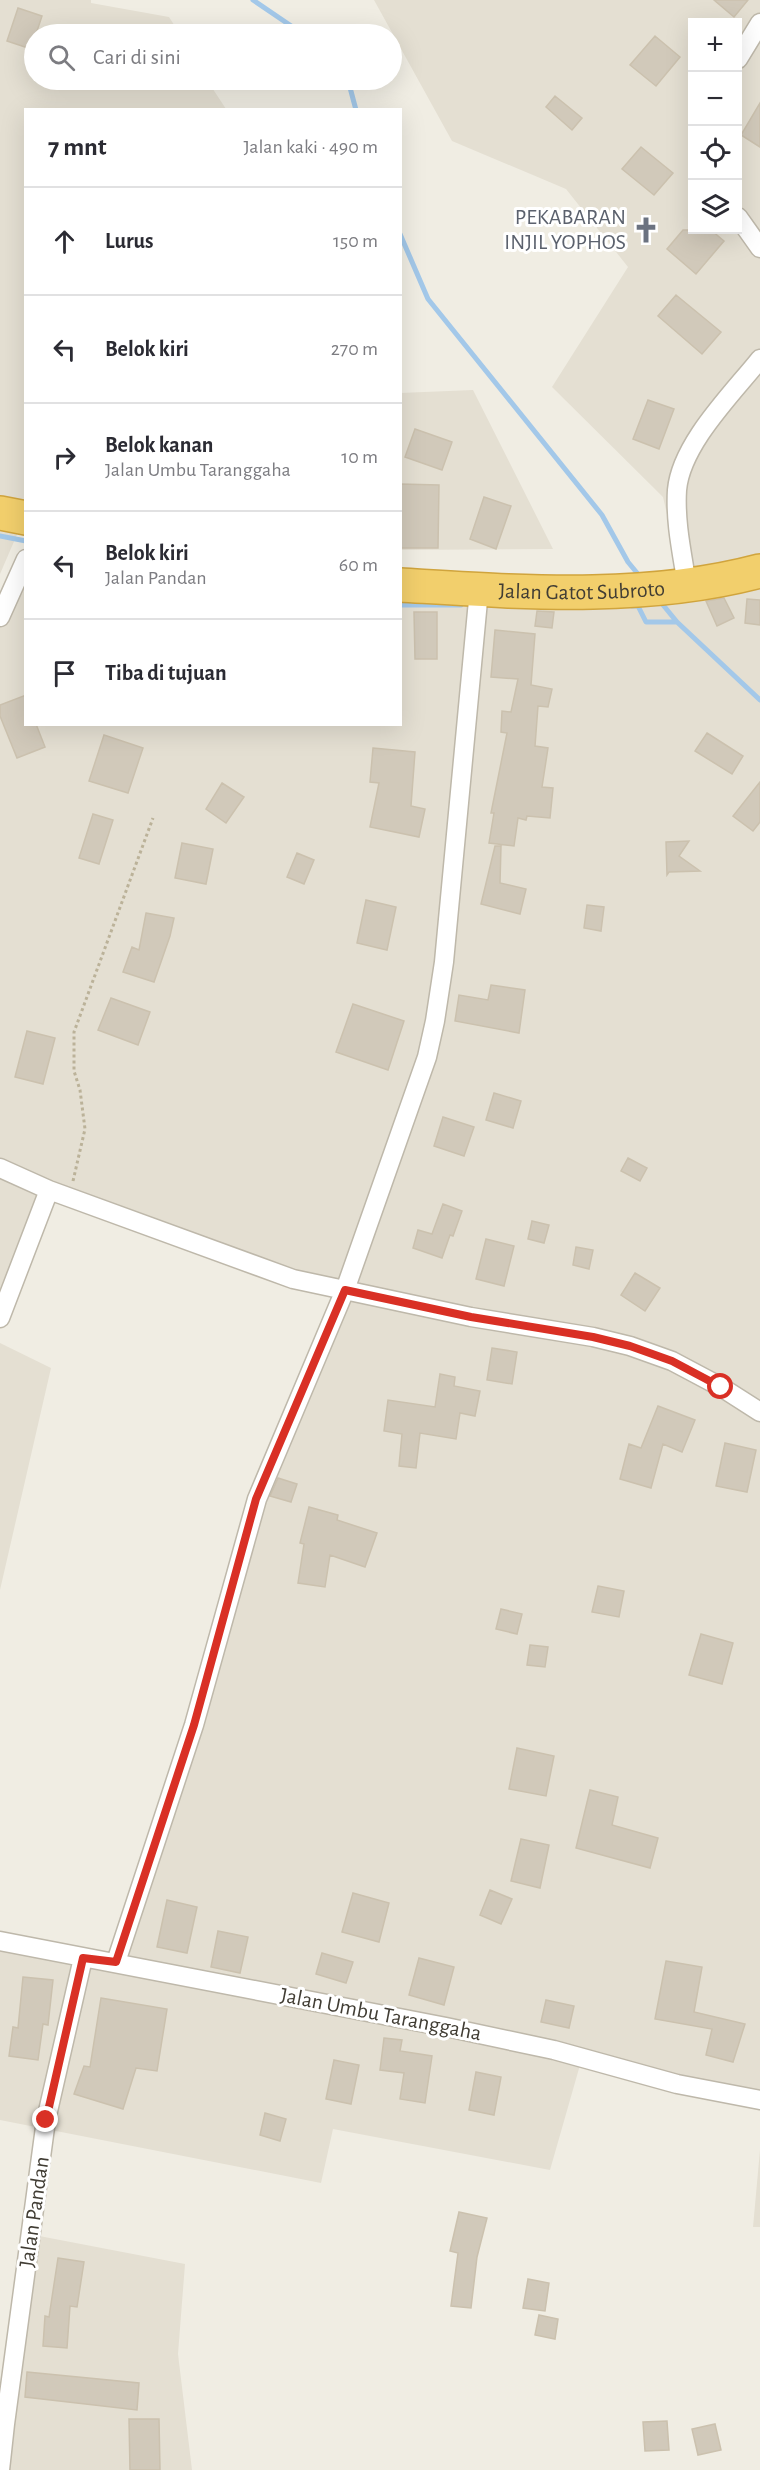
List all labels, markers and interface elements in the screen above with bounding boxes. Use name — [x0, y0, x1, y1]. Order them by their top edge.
map controls — [688, 18, 742, 234]
button: + — [688, 18, 742, 72]
search box — [24, 24, 402, 90]
icon: search — [45, 41, 78, 74]
text: Cari di sini — [93, 46, 181, 68]
button: − — [688, 72, 742, 126]
button: locate — [688, 126, 742, 180]
text: 7 mnt — [48, 134, 107, 160]
text: Jalan kaki · 490 m — [243, 137, 378, 157]
button: layers — [688, 180, 742, 234]
place label: PEKABARAN INJIL YOPHOS — [504, 206, 626, 253]
church icon: PEKABARAN INJIL YOPHOS — [631, 215, 661, 245]
icon: ahead — [48, 225, 81, 258]
text: Lurus — [105, 230, 154, 252]
text: 150 m — [333, 231, 378, 251]
icon: left — [48, 333, 81, 366]
text: Belok kiri — [105, 338, 189, 360]
text: 270 m — [331, 339, 378, 359]
text: Belok kanan — [105, 434, 213, 456]
icon: right — [48, 441, 81, 474]
text: 10 m — [341, 447, 378, 467]
text: Jalan Umbu Taranggaha — [105, 460, 291, 480]
text: Belok kiri — [105, 542, 189, 564]
icon: left — [48, 549, 81, 582]
text: 60 m — [339, 555, 378, 575]
text: Jalan Pandan — [105, 568, 207, 588]
street label: Jalan Gatot Subroto — [498, 577, 666, 603]
icon: arrive — [48, 657, 81, 690]
text: Tiba di tujuan — [105, 662, 227, 684]
route start — [707, 1373, 733, 1399]
street label: Jalan Umbu Taranggaha — [279, 1984, 483, 2044]
route end — [32, 2106, 58, 2132]
street label: Jalan Pandan — [15, 2155, 53, 2269]

